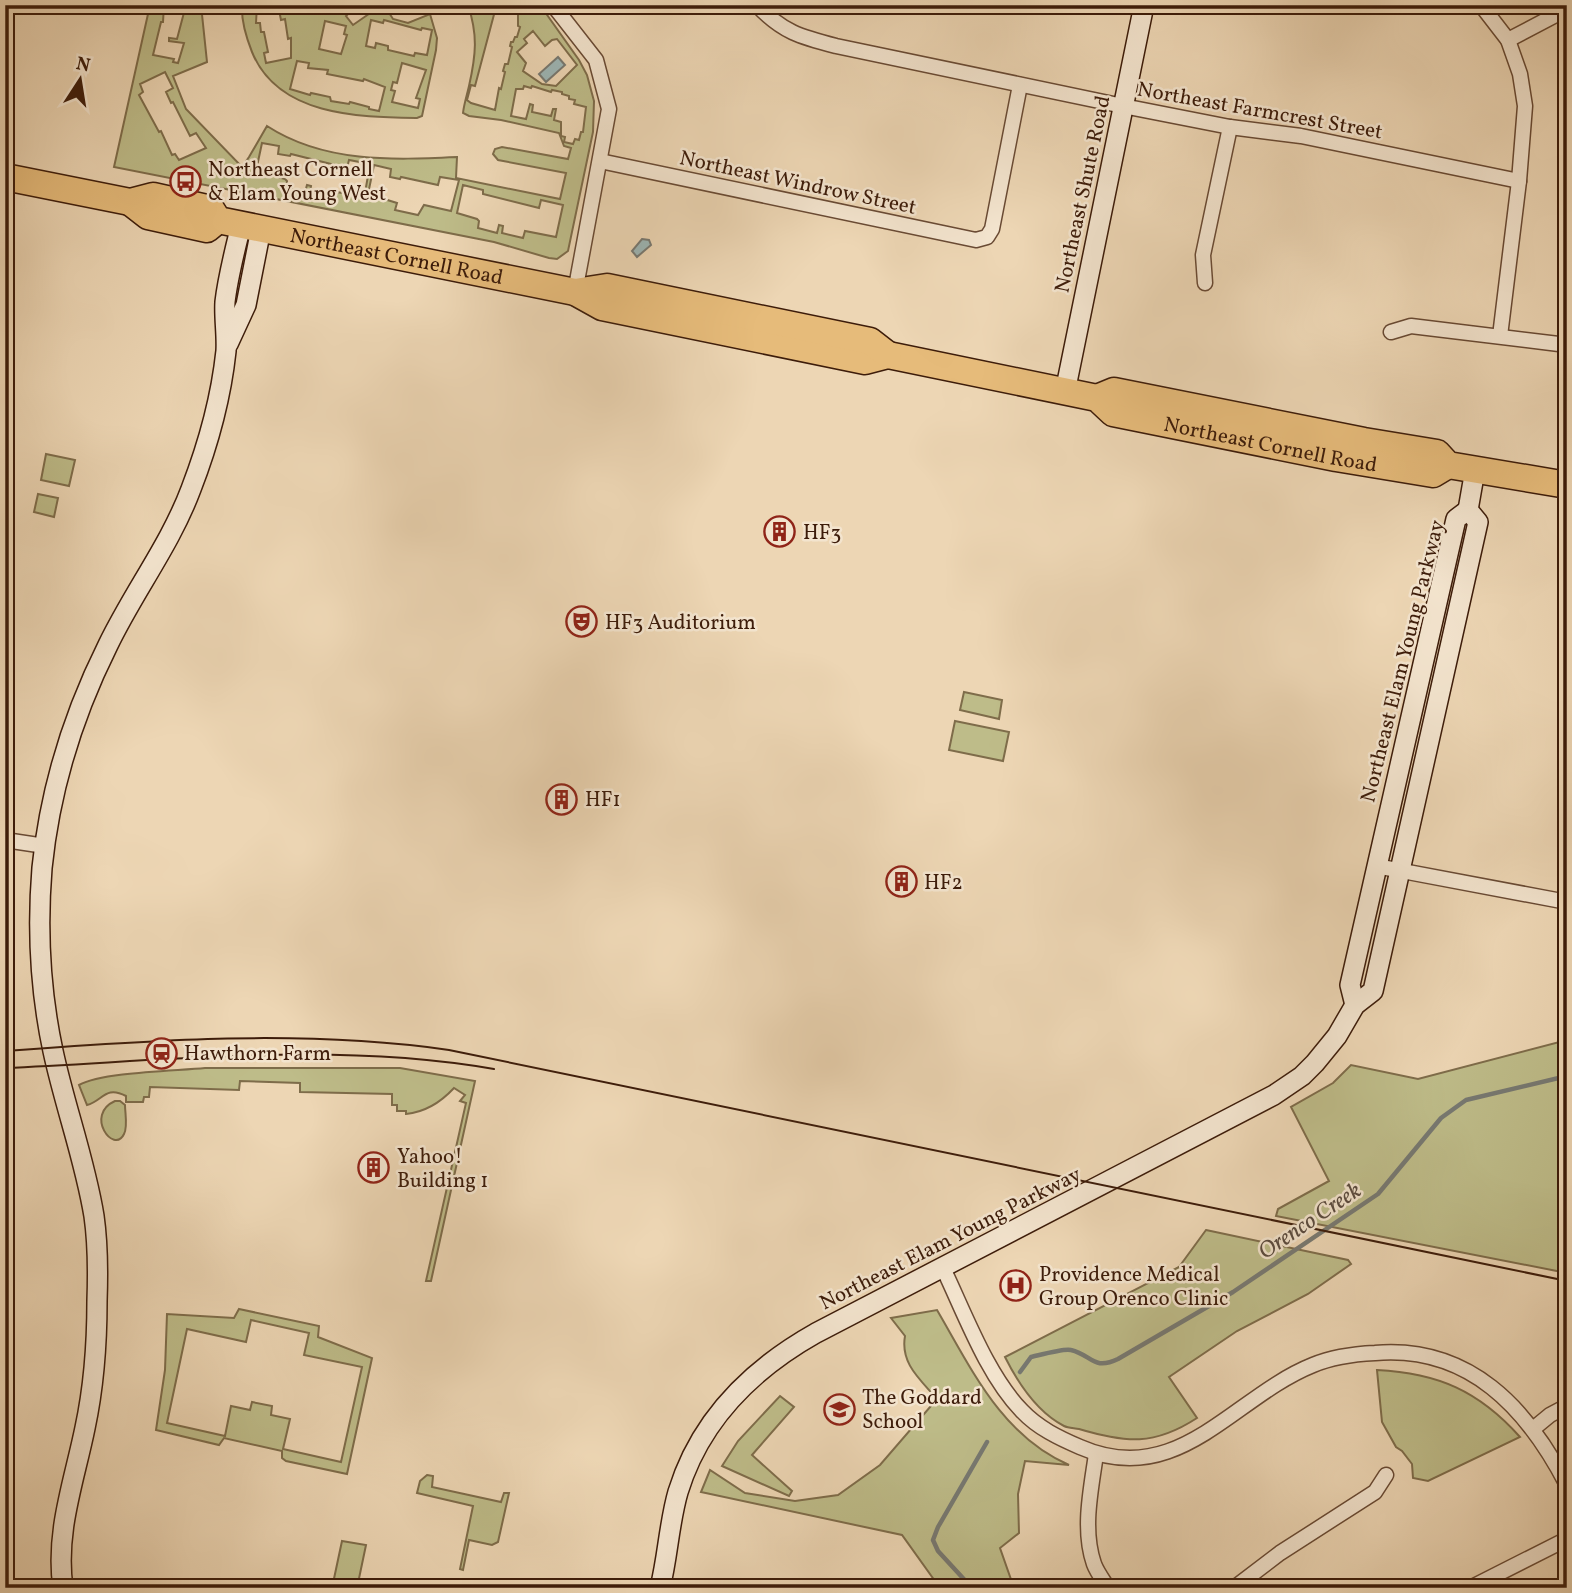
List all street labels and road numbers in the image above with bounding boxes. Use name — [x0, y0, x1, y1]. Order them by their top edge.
street label: Northeast Farmcrest Street — [1135, 76, 1385, 147]
street label: Northeast Shute Road — [1048, 93, 1119, 296]
street label: Northeast Windrow Street — [677, 144, 919, 223]
street label: Northeast Cornell Road — [287, 222, 506, 293]
street label: Northeast Cornell Road — [1161, 411, 1379, 481]
street label: Northeast Elam Young Parkway — [1354, 516, 1453, 806]
street label: Northeast Elam Young Parkway — [815, 1160, 1087, 1318]

